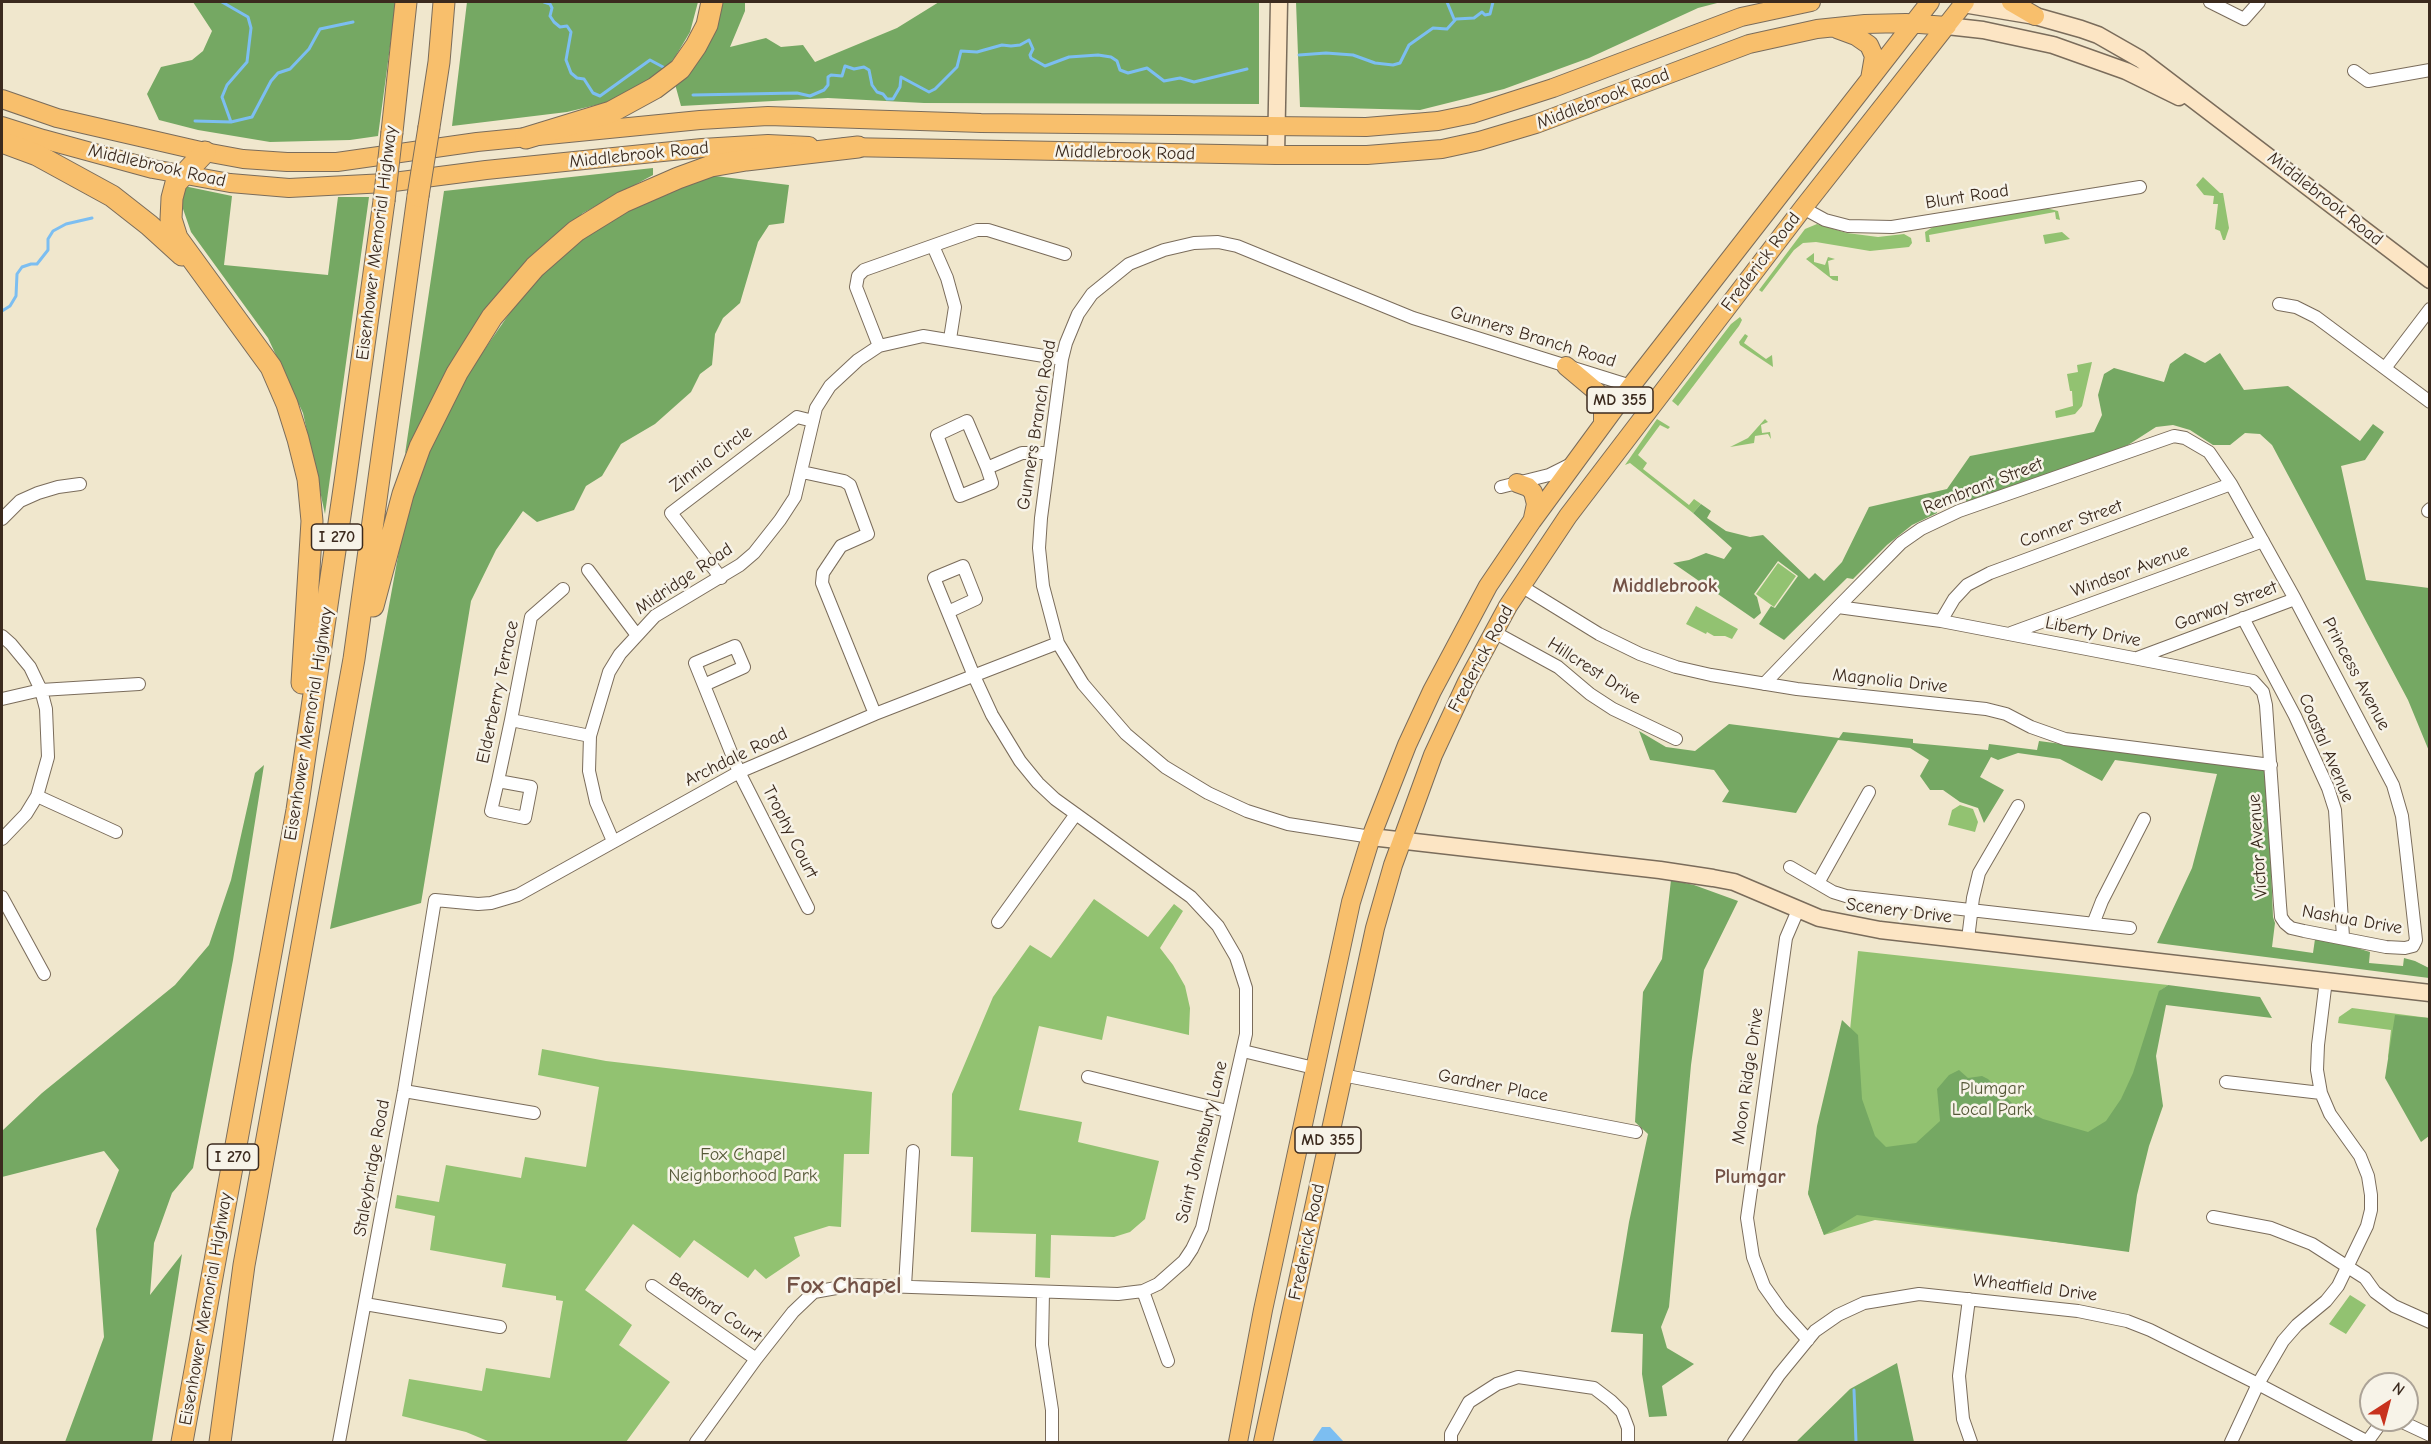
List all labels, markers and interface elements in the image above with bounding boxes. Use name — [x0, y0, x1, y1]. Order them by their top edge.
street label: Middlebrook Road — [1534, 64, 1672, 134]
street label: Eisenhower Memorial Highway — [352, 125, 402, 361]
street label: Middlebrook Road — [568, 137, 710, 173]
street label: Middlebrook Road — [86, 140, 228, 192]
street label: Middlebrook Road — [1055, 141, 1195, 165]
street label: Middlebrook Road — [2263, 147, 2387, 251]
street label: Blunt Road — [1924, 180, 2010, 214]
street label: Frederick Road — [1717, 208, 1805, 316]
street label: Gunners Branch Road — [1448, 302, 1618, 372]
street label: Gunners Branch Road — [1013, 338, 1061, 512]
road number: MD 355 — [1587, 387, 1653, 413]
street label: Zinnia Circle — [666, 421, 756, 497]
street label: Rembrant Street — [1920, 453, 2046, 519]
street label: Conner Street — [2017, 495, 2125, 553]
road number: I 270 — [312, 524, 362, 550]
street label: Midridge Road — [631, 538, 737, 620]
street label: Windsor Avenue — [2068, 540, 2192, 602]
district label: Middlebrook — [1612, 574, 1718, 598]
street label: Garway Street — [2172, 577, 2280, 635]
street label: Frederick Road — [1444, 602, 1518, 716]
street label: Eisenhower Memorial Highway — [280, 606, 338, 842]
street label: Liberty Drive — [2043, 612, 2143, 652]
street label: Princess Avenue — [2317, 614, 2395, 734]
street label: Elderberry Terrace — [472, 619, 524, 765]
street label: Hillcrest Drive — [1543, 633, 1645, 709]
street label: Magnolia Drive — [1831, 664, 1949, 698]
street label: Coastal Avenue — [2293, 690, 2359, 806]
street label: Archdale Road — [681, 723, 791, 791]
street label: Trophy Court — [757, 782, 823, 882]
street label: Victor Avenue — [2244, 793, 2272, 899]
street label: Scenery Drive — [1845, 894, 1953, 928]
street label: Nashua Drive — [2300, 901, 2404, 939]
street label: Moon Ridge Drive — [1728, 1006, 1768, 1146]
street label: Saint Johnsbury Lane — [1171, 1059, 1233, 1225]
street label: Gardner Place — [1436, 1065, 1550, 1107]
park label: Plumgar Local Park — [1952, 1078, 2032, 1120]
street label: Staleybridge Road — [349, 1098, 395, 1238]
road number: MD 355 — [1295, 1127, 1361, 1153]
road number: I 270 — [208, 1144, 258, 1170]
park label: Fox Chapel Neighborhood Park — [668, 1144, 818, 1186]
district label: Plumgar — [1714, 1165, 1786, 1189]
street label: Frederick Road — [1284, 1182, 1330, 1302]
street label: Eisenhower Memorial Highway — [175, 1191, 237, 1427]
street label: Bedford Court — [665, 1268, 765, 1348]
street label: Wheatfield Drive — [1972, 1270, 2098, 1306]
district label: Fox Chapel — [786, 1272, 902, 1300]
north arrow — [2359, 1372, 2419, 1432]
text: N — [2389, 1379, 2408, 1399]

